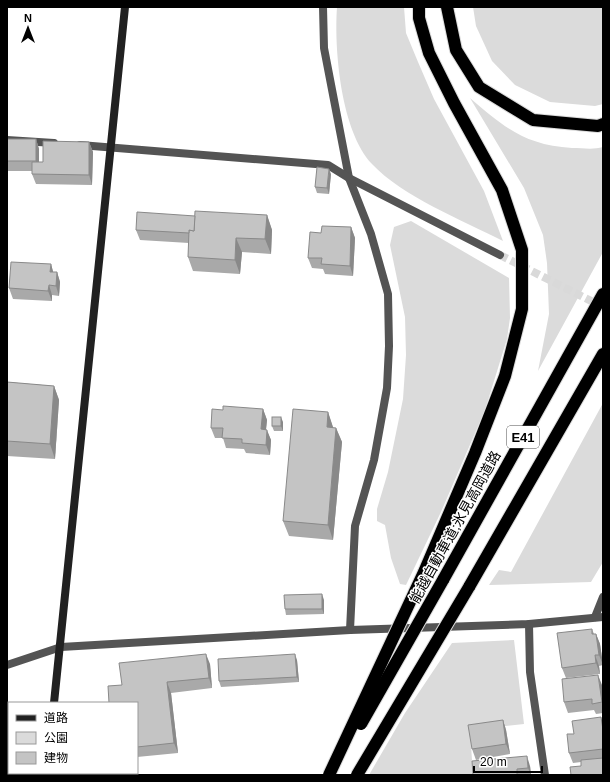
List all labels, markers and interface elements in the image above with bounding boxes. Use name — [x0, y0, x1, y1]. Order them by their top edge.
north arrow — [8, 8, 48, 48]
text: N — [24, 12, 32, 24]
road number: E41 — [507, 426, 539, 448]
street label: 能越自動車道;氷見高岡道路 — [406, 448, 504, 606]
legend — [8, 702, 138, 774]
text: 道路 — [44, 711, 68, 725]
text: 公園 — [44, 731, 68, 745]
scale bar — [474, 748, 542, 774]
text: 建物 — [44, 751, 68, 765]
text: 20 m — [480, 755, 507, 769]

